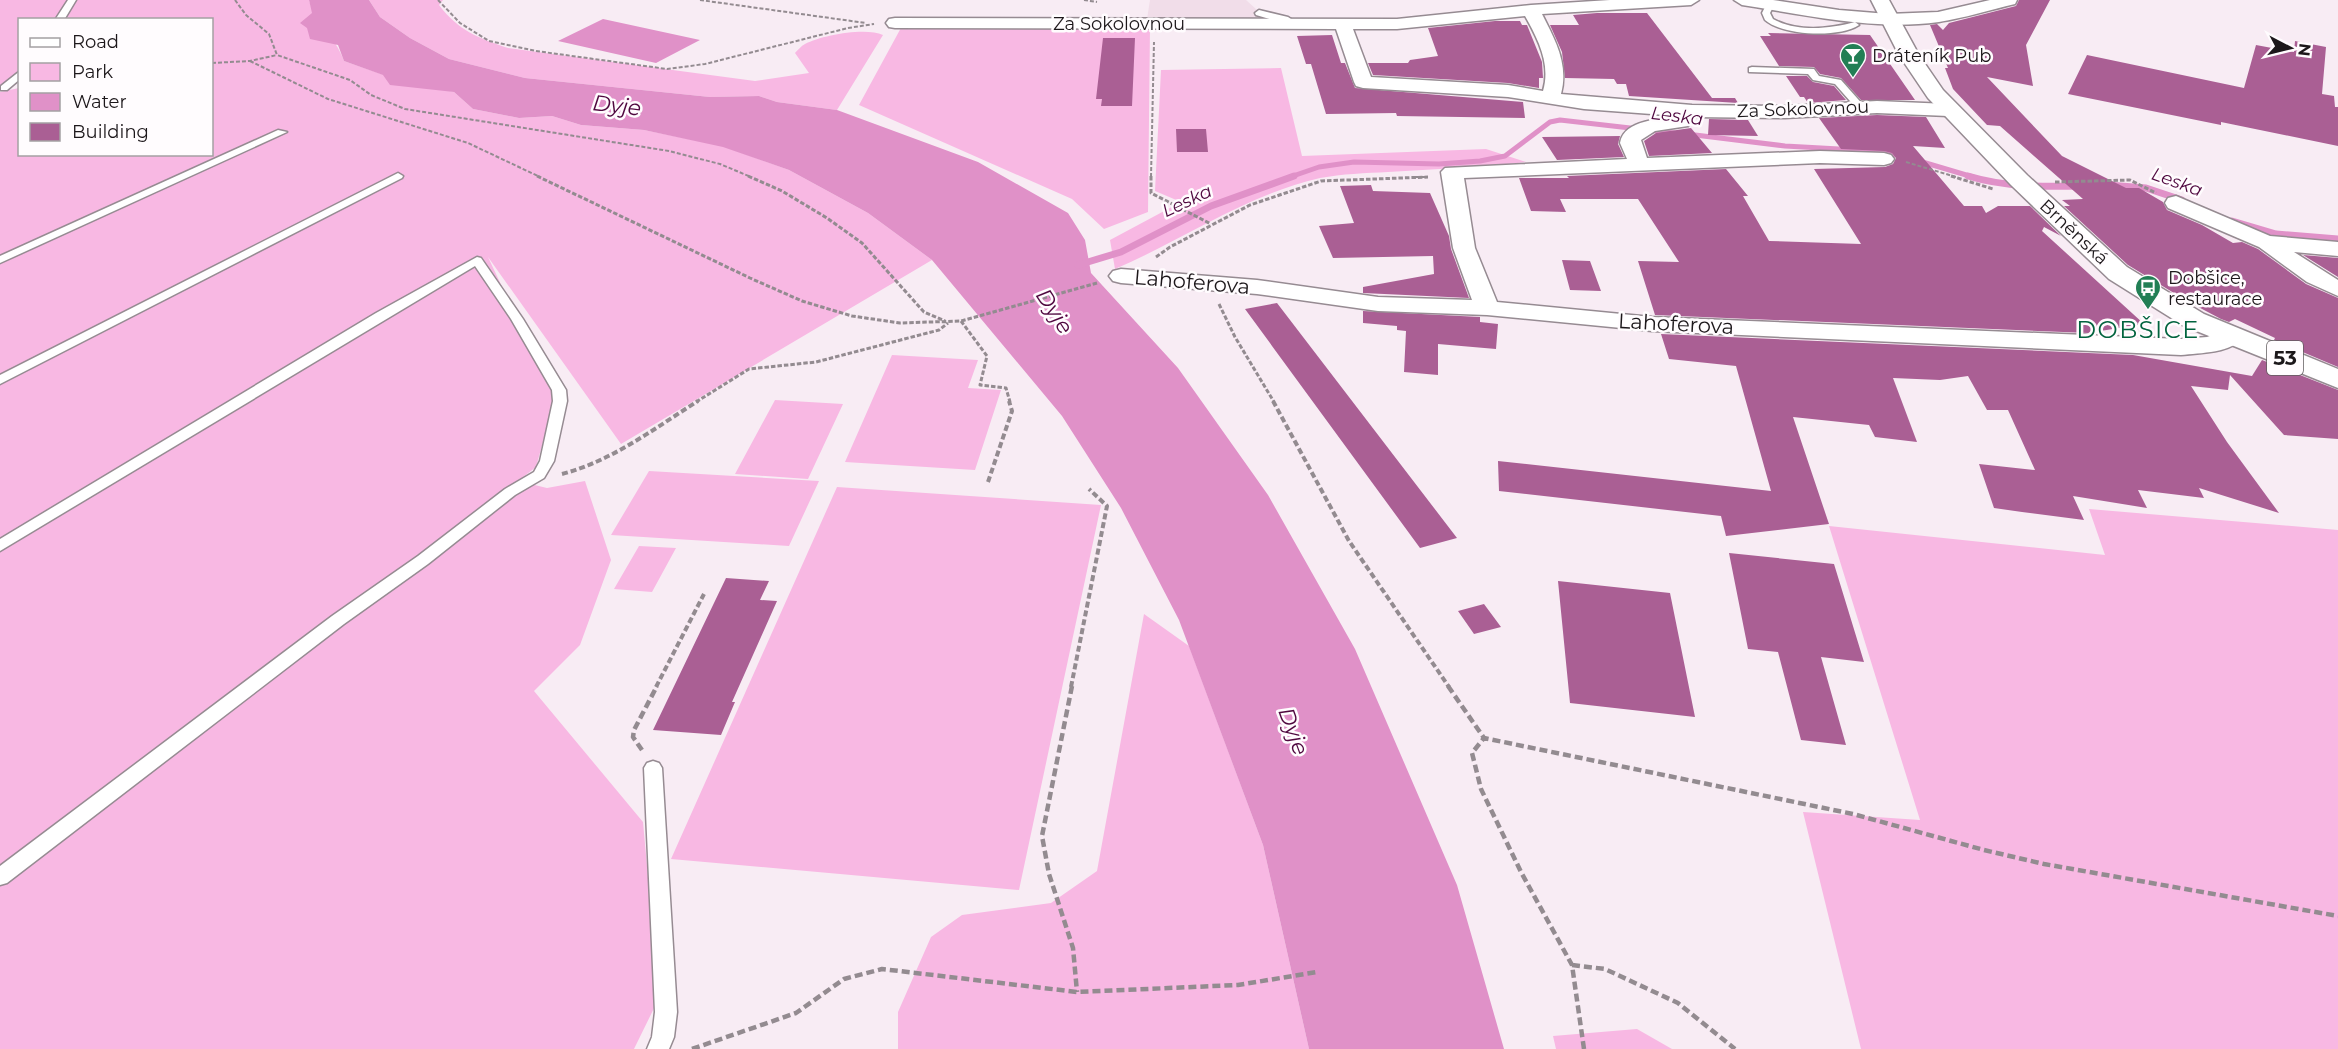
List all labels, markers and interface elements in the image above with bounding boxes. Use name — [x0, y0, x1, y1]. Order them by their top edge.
street label: Za Sokolovnou — [1053, 13, 1185, 35]
legend — [18, 18, 213, 156]
north arrow — [2260, 18, 2320, 78]
text: Road — [72, 31, 119, 53]
bar icon: Dráteník Pub — [1838, 41, 1868, 79]
text: N — [2294, 42, 2315, 57]
place label: Dráteník Pub — [1872, 45, 1992, 67]
text: Park — [72, 61, 113, 83]
water label: Dyje — [591, 89, 643, 122]
text: Water — [72, 91, 127, 113]
street label: Za Sokolovnou — [1737, 96, 1869, 122]
water label: Leska — [1650, 102, 1704, 130]
text: Building — [72, 121, 149, 143]
water label: Leska — [2149, 163, 2205, 201]
water label: Leska — [1158, 180, 1216, 222]
street label: Brněnská — [2035, 195, 2113, 269]
street label: Lahoferova — [1133, 264, 1251, 299]
place label: Dobšice, restaurace — [2168, 267, 2262, 310]
bus stop icon: Dobšice, restaurace — [2133, 273, 2163, 311]
water label: Dyje — [1030, 283, 1079, 339]
street label: Lahoferova — [1617, 308, 1735, 339]
district label: DOBŠICE — [2076, 315, 2200, 344]
road number: 53 — [2267, 341, 2303, 375]
water label: Dyje — [1272, 704, 1315, 759]

